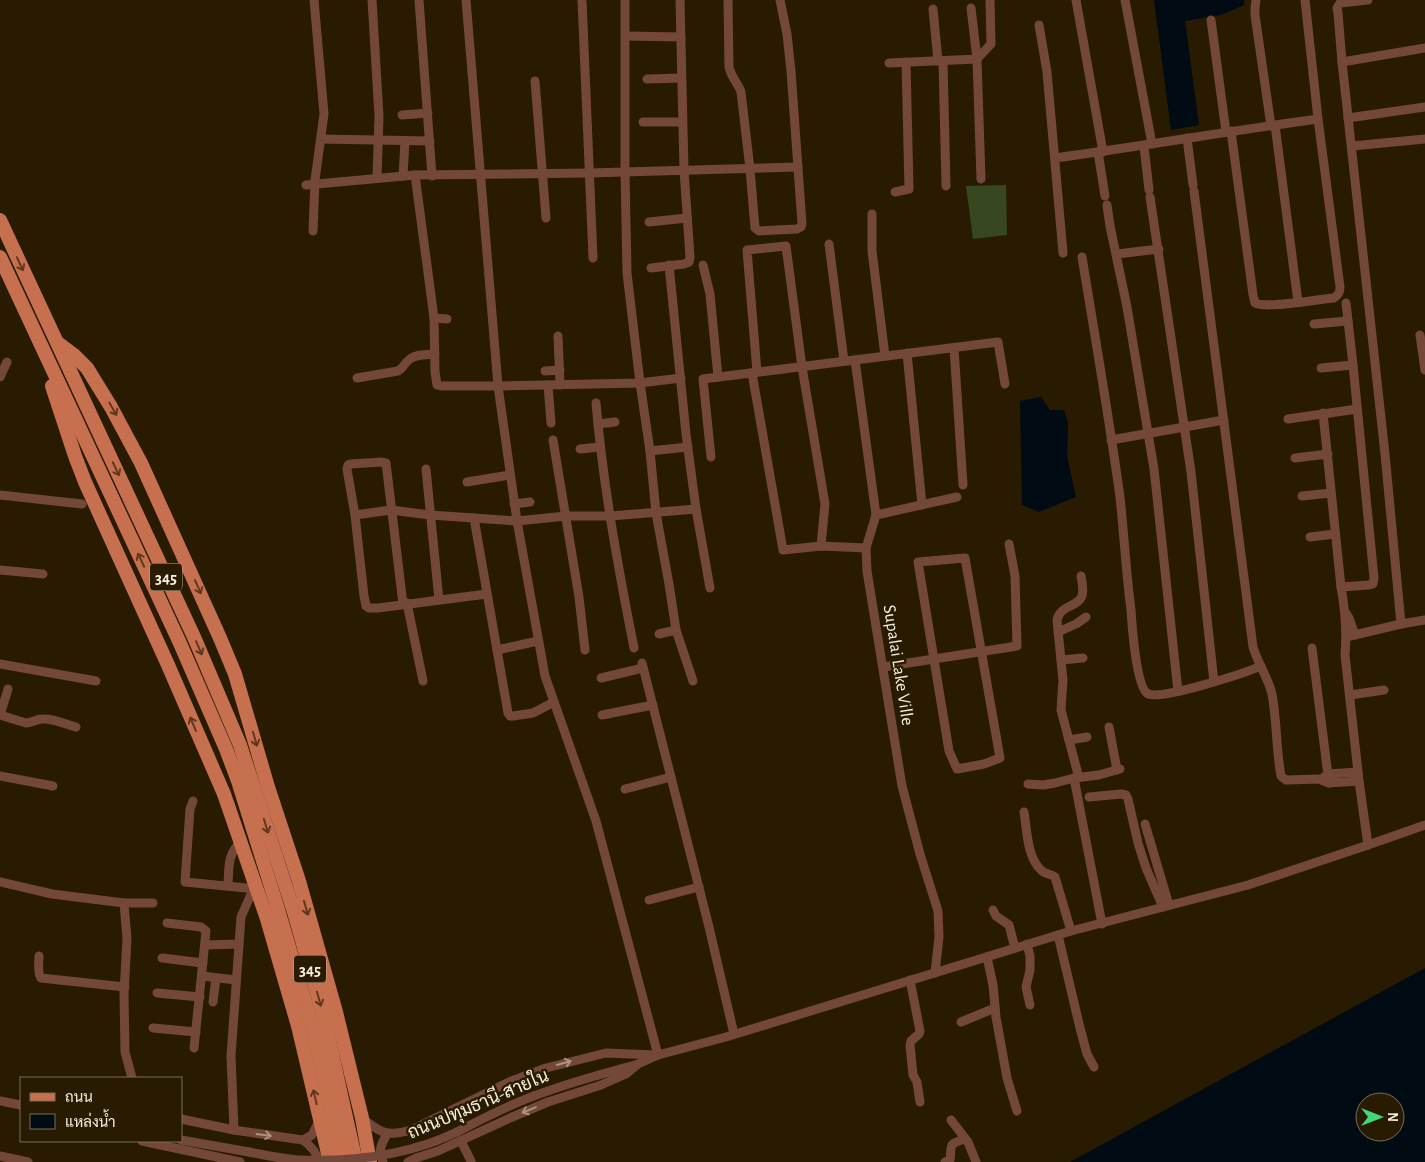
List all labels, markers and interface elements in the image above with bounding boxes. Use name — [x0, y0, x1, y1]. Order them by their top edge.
one-way arrow — [16, 256, 26, 271]
one-way arrow — [108, 402, 118, 416]
one-way arrow — [112, 461, 121, 476]
one-way arrow — [136, 553, 146, 568]
road number: 345 — [150, 564, 182, 590]
one-way arrow — [193, 579, 203, 594]
street label: Supalai Lake Ville — [880, 604, 916, 727]
one-way arrow — [195, 640, 205, 655]
one-way arrow — [188, 717, 198, 732]
one-way arrow — [250, 731, 260, 747]
one-way arrow — [262, 818, 272, 834]
one-way arrow — [301, 900, 311, 916]
road number: 345 — [294, 956, 326, 982]
one-way arrow — [314, 990, 324, 1006]
one-way arrow — [556, 1058, 572, 1067]
street label: ถนนปทุมธานี-สายใน — [403, 1062, 552, 1145]
legend — [20, 1077, 182, 1142]
text: ถนน — [65, 1090, 93, 1105]
one-way arrow — [310, 1090, 319, 1106]
north arrow — [1355, 1092, 1405, 1142]
one-way arrow — [522, 1106, 537, 1115]
text: แหล่งน้ำ — [65, 1109, 116, 1130]
text: N — [1385, 1112, 1399, 1122]
one-way arrow — [255, 1130, 271, 1140]

